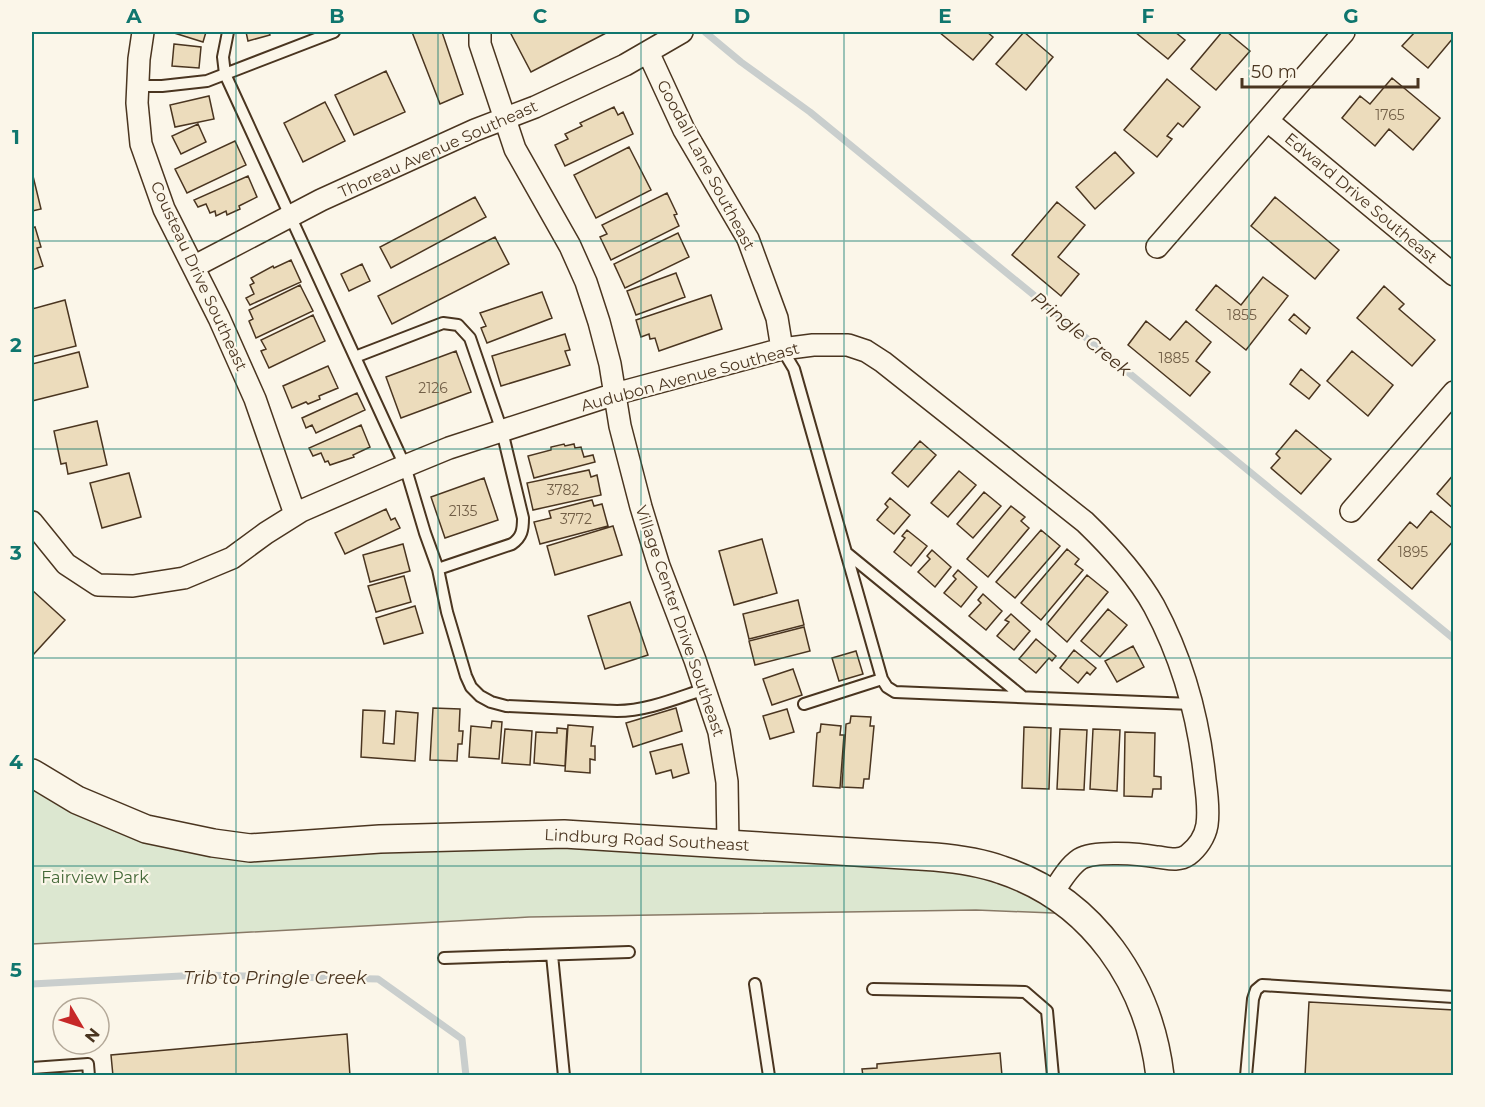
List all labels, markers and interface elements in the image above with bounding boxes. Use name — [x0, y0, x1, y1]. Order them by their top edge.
text: A — [125, 4, 142, 28]
text: B — [329, 4, 345, 28]
text: C — [533, 4, 548, 28]
text: D — [734, 4, 750, 28]
text: E — [938, 4, 952, 28]
text: F — [1142, 4, 1155, 28]
text: G — [1343, 4, 1359, 28]
scale bar — [1242, 51, 1418, 89]
text: 50 m — [1251, 61, 1297, 83]
street label: Goodall Lane Southeast — [653, 77, 759, 254]
street label: Thoreau Avenue Southeast — [336, 96, 541, 202]
house number: 1765 — [1375, 106, 1405, 124]
text: 1 — [12, 125, 20, 149]
street label: Edward Drive Southeast — [1281, 129, 1441, 268]
street label: Cousteau Drive Southeast — [147, 178, 252, 374]
water label: Pringle Creek — [1027, 287, 1136, 382]
house number: 1855 — [1227, 306, 1257, 324]
text: 2 — [10, 333, 22, 357]
street label: Audubon Avenue Southeast — [579, 339, 802, 415]
house number: 1885 — [1159, 349, 1189, 367]
house number: 2126 — [418, 379, 448, 397]
house number: 3782 — [547, 481, 579, 499]
house number: 2135 — [449, 502, 477, 520]
street label: Village Center Drive Southeast — [631, 503, 729, 740]
house number: 3772 — [560, 510, 592, 528]
text: 3 — [9, 541, 22, 565]
house number: 1895 — [1398, 543, 1428, 561]
text: 4 — [9, 750, 23, 774]
street label: Lindburg Road Southeast — [544, 825, 751, 855]
park label: Fairview Park — [41, 868, 149, 887]
text: 5 — [10, 958, 22, 982]
water label: Trib to Pringle Creek — [183, 967, 368, 989]
north arrow — [51, 996, 111, 1056]
text: N — [81, 1024, 104, 1046]

